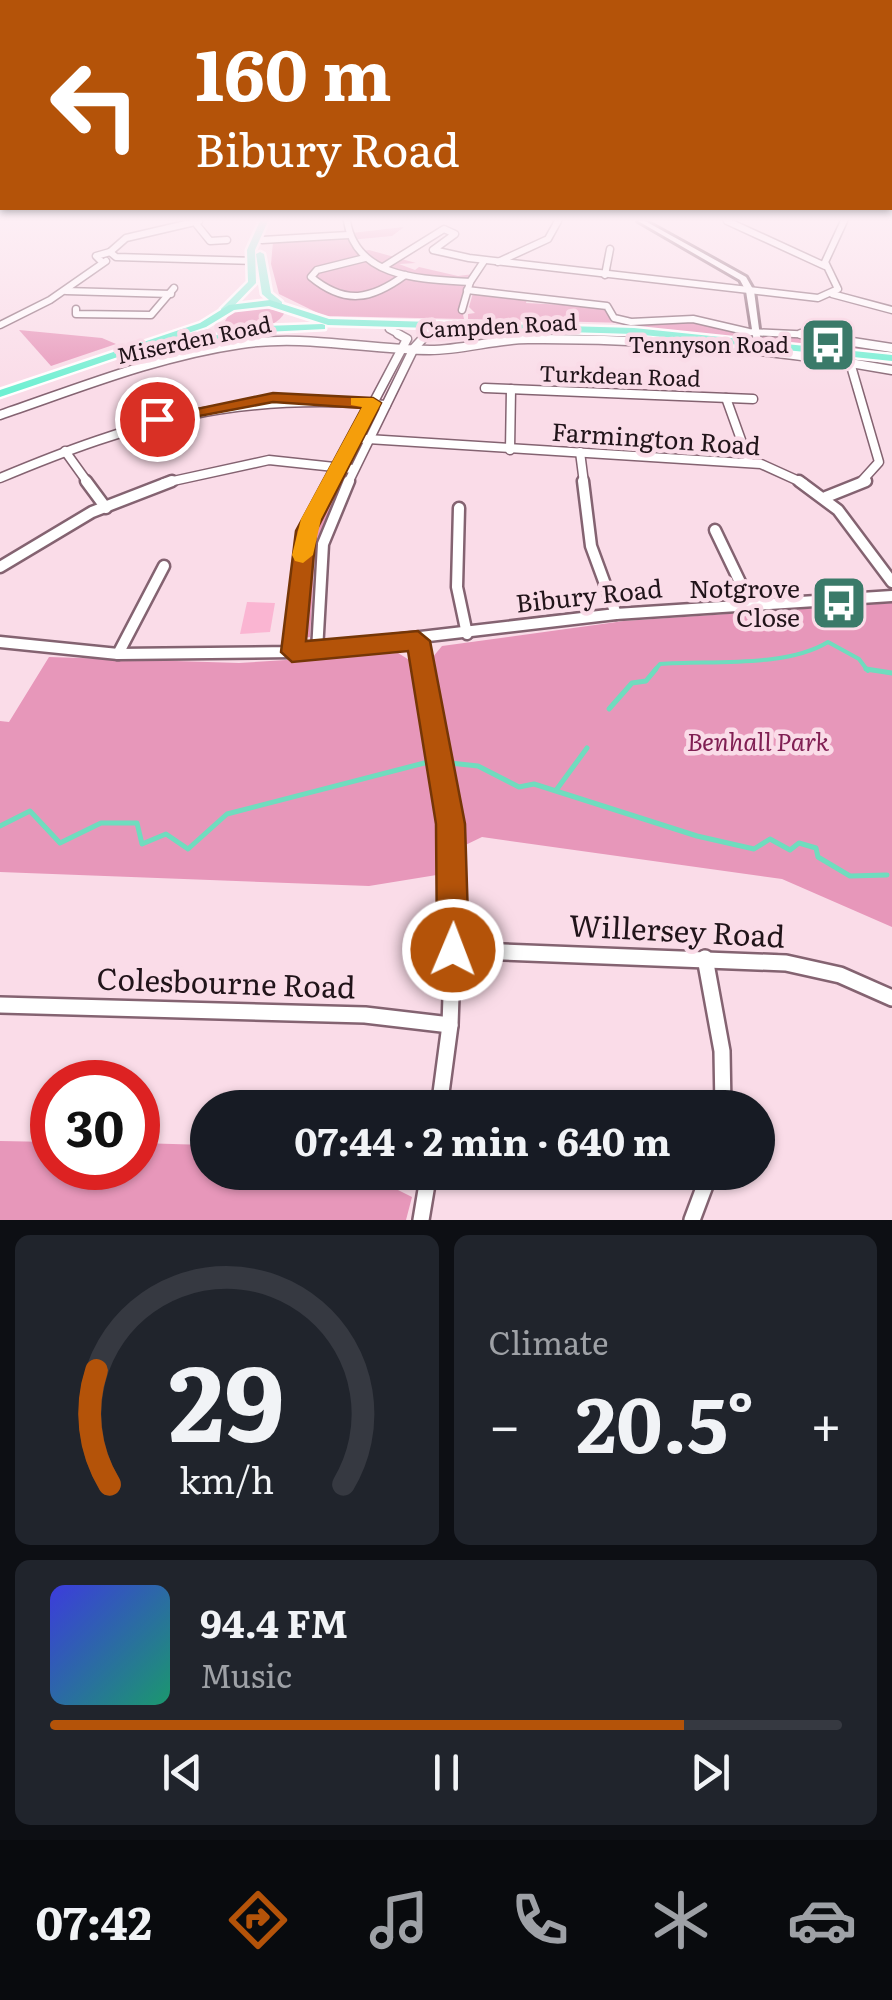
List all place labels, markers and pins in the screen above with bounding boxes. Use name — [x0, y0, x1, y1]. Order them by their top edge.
bus stop icon: Tennyson Road — [798, 315, 858, 375]
place label: Tennyson Road — [628, 327, 789, 360]
pin — [115, 377, 200, 462]
place label: Notgrove Close — [689, 569, 800, 635]
bus stop icon: Notgrove Close — [809, 573, 869, 633]

